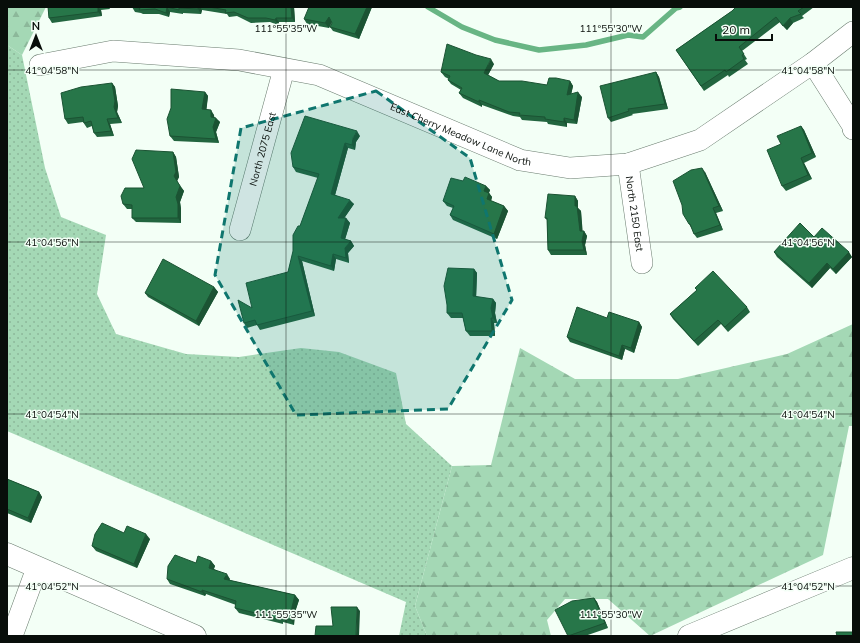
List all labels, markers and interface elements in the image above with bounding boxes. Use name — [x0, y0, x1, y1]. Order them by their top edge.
north arrow — [16, 16, 56, 56]
scale bar — [716, 16, 772, 42]
text: N — [32, 19, 40, 33]
text: 111°55'35"W — [255, 22, 317, 35]
text: 111°55'30"W — [580, 22, 642, 35]
text: 20 m — [722, 22, 750, 37]
text: 41°04'58"N — [25, 64, 79, 77]
text: 41°04'58"N — [781, 64, 835, 77]
street label: East Cherry Meadow Lane North — [388, 100, 532, 169]
street label: North 2075 East — [246, 110, 279, 187]
street label: North 2150 East — [623, 175, 646, 253]
text: 41°04'56"N — [25, 236, 79, 249]
text: 41°04'56"N — [781, 236, 835, 249]
text: 41°04'54"N — [25, 408, 79, 421]
text: 41°04'54"N — [781, 408, 835, 421]
text: 41°04'52"N — [25, 580, 79, 593]
text: 41°04'52"N — [781, 580, 835, 593]
text: 111°55'35"W — [255, 608, 317, 621]
text: 111°55'30"W — [580, 608, 642, 621]

